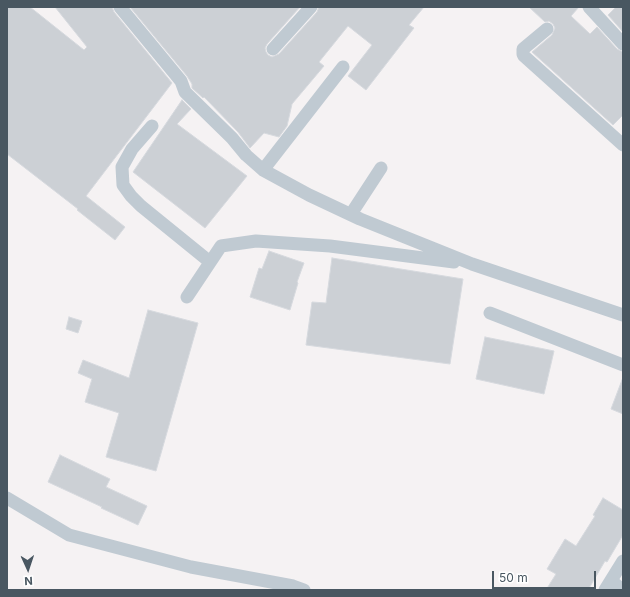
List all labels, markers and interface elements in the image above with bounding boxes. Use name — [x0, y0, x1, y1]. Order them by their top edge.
north arrow — [8, 549, 48, 589]
scale bar — [494, 563, 598, 589]
text: 50 m — [499, 570, 528, 585]
text: N — [24, 574, 33, 588]

